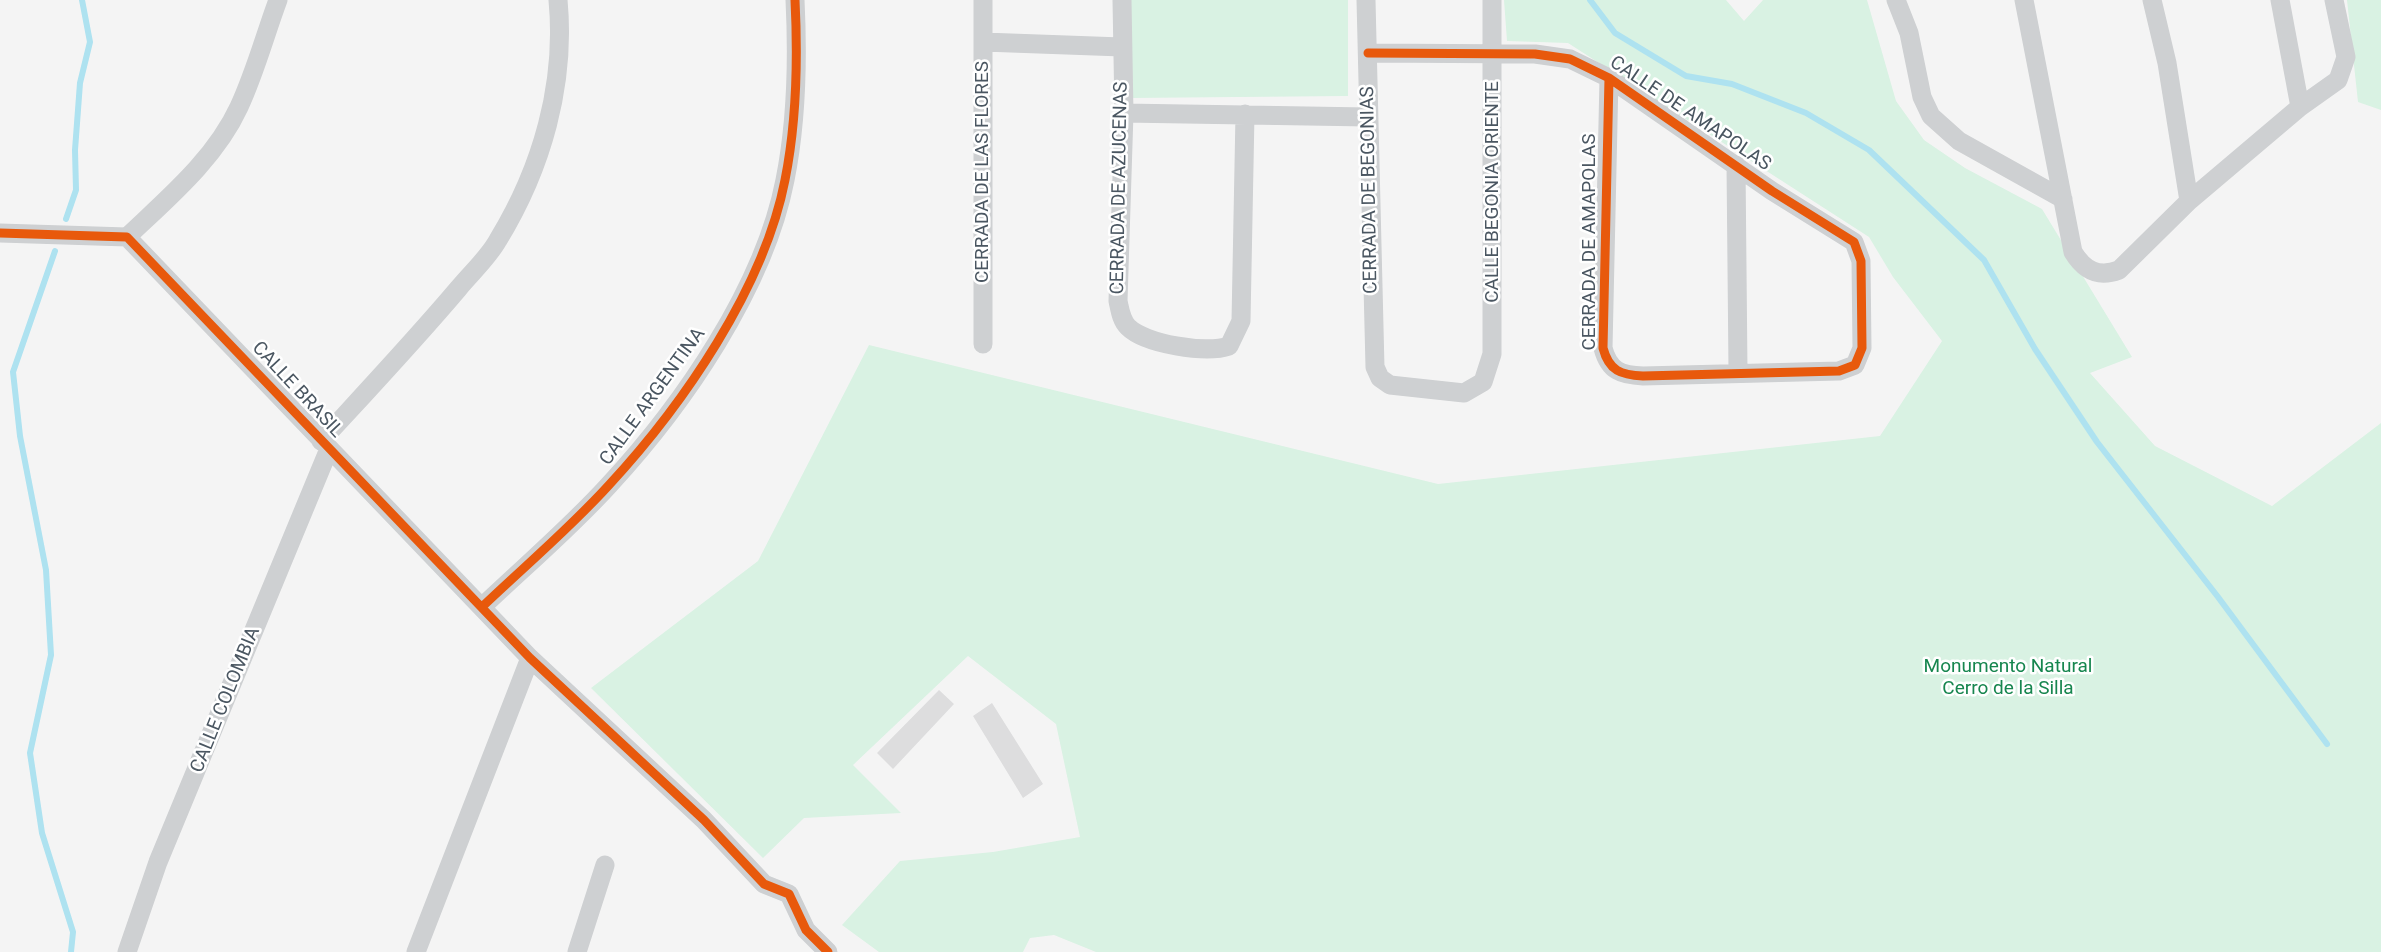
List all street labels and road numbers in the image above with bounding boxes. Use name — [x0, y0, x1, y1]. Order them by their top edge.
street label: CALLE DE AMAPOLAS — [1605, 52, 1775, 176]
street label: CERRADA DE LAS FLORES — [972, 61, 994, 283]
street label: CERRADA DE AZUCENAS — [1107, 81, 1133, 295]
street label: CALLE BEGONIA ORIENTE — [1482, 81, 1504, 303]
street label: CERRADA DE BEGONIAS — [1357, 86, 1383, 294]
street label: CERRADA DE AMAPOLAS — [1579, 133, 1601, 351]
street label: CALLE ARGENTINA — [595, 324, 711, 470]
street label: CALLE BRASIL — [247, 337, 347, 443]
street label: CALLE COLOMBIA — [186, 624, 266, 776]

